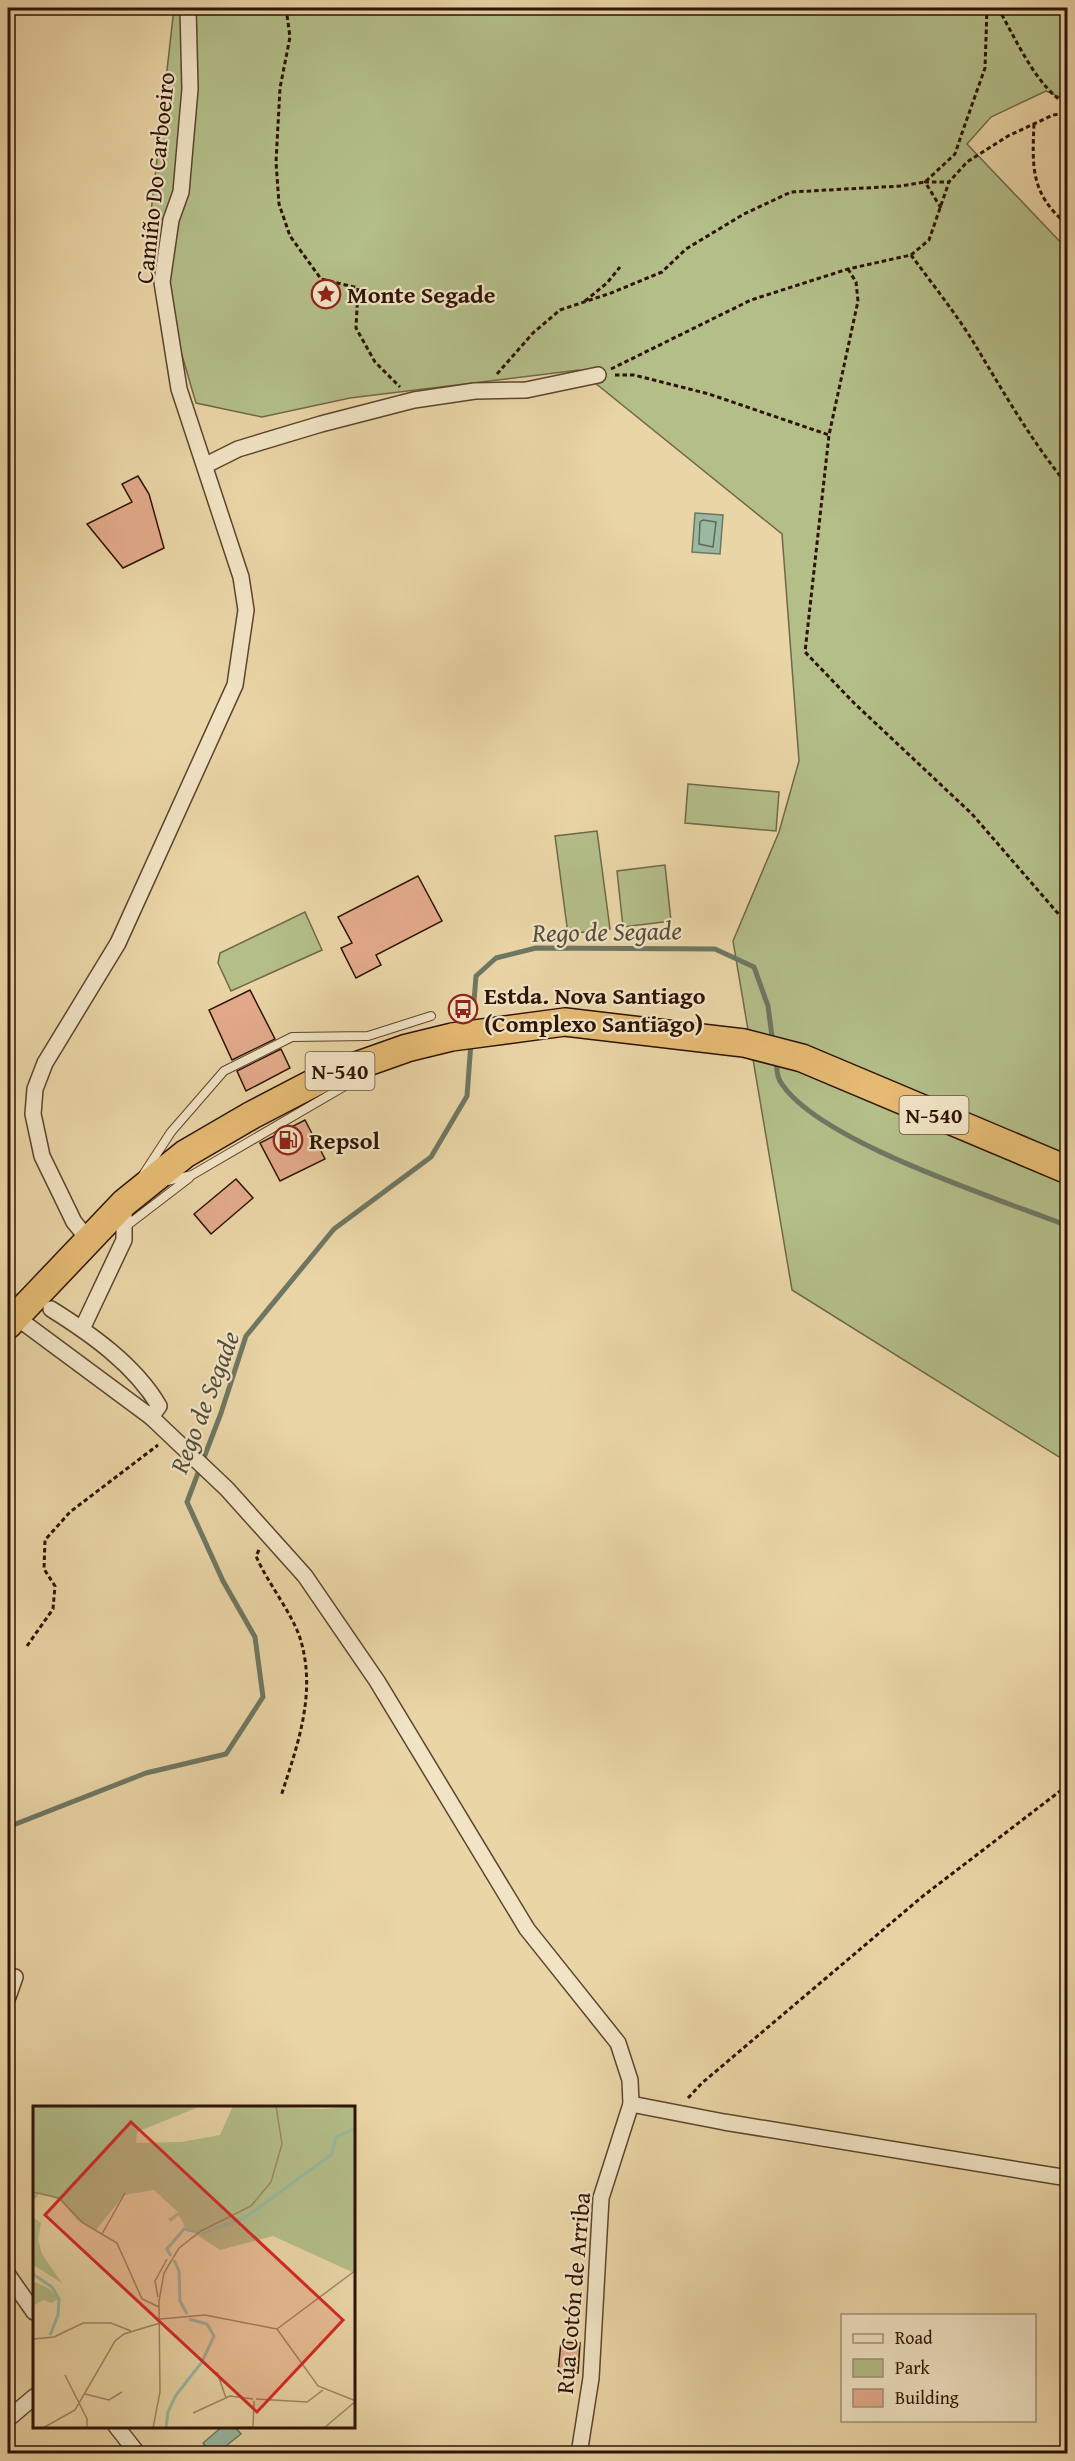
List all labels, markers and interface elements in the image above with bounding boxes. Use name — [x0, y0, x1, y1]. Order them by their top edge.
street label: Camiño Do Carboeiro — [126, 70, 184, 286]
place label: Monte Segade — [347, 277, 496, 312]
place icon: Monte Segade — [310, 278, 342, 310]
water label: Rego de Segade — [531, 910, 682, 952]
place label: Estda. Nova Santiago (Complexo Santiago) — [484, 978, 706, 1041]
bus stop icon: Estda. Nova Santiago (Complexo Santiago) — [447, 993, 479, 1025]
road number: N-540 — [306, 1052, 374, 1090]
road number: N-540 — [900, 1096, 968, 1134]
place label: Repsol — [309, 1123, 380, 1158]
fuel station icon: Repsol — [272, 1124, 304, 1156]
water label: Rego de Segade — [159, 1325, 249, 1480]
inset map — [33, 2106, 356, 2428]
street label: Rúa Cotón de Arriba — [547, 2190, 599, 2395]
legend — [841, 2314, 1036, 2422]
text: Road — [895, 2324, 933, 2351]
text: Park — [895, 2354, 931, 2381]
text: Building — [895, 2384, 959, 2411]

